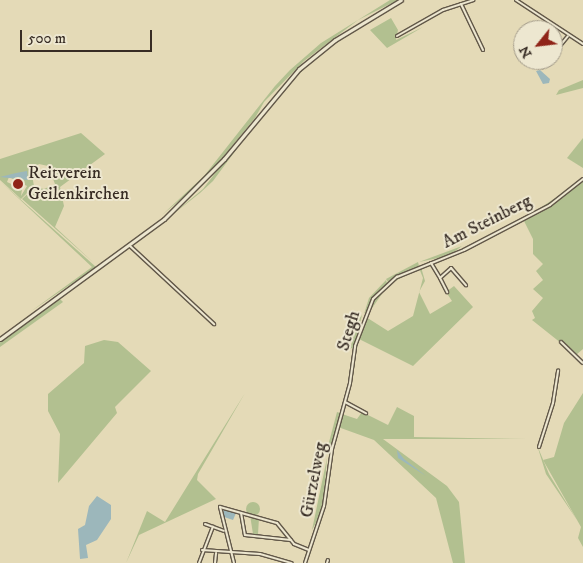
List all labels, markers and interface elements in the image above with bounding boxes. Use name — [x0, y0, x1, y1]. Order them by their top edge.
scale bar — [22, 20, 155, 52]
north arrow — [513, 20, 563, 70]
text: 500 m — [28, 29, 66, 48]
text: N — [515, 42, 536, 61]
place label: Reitverein Geilenkirchen — [28, 163, 129, 205]
marker: Reitverein Geilenkirchen — [12, 178, 24, 190]
street label: Am Steinberg — [439, 190, 535, 254]
street label: Stegh — [333, 308, 365, 354]
street label: Gürzelweg — [296, 441, 332, 519]

